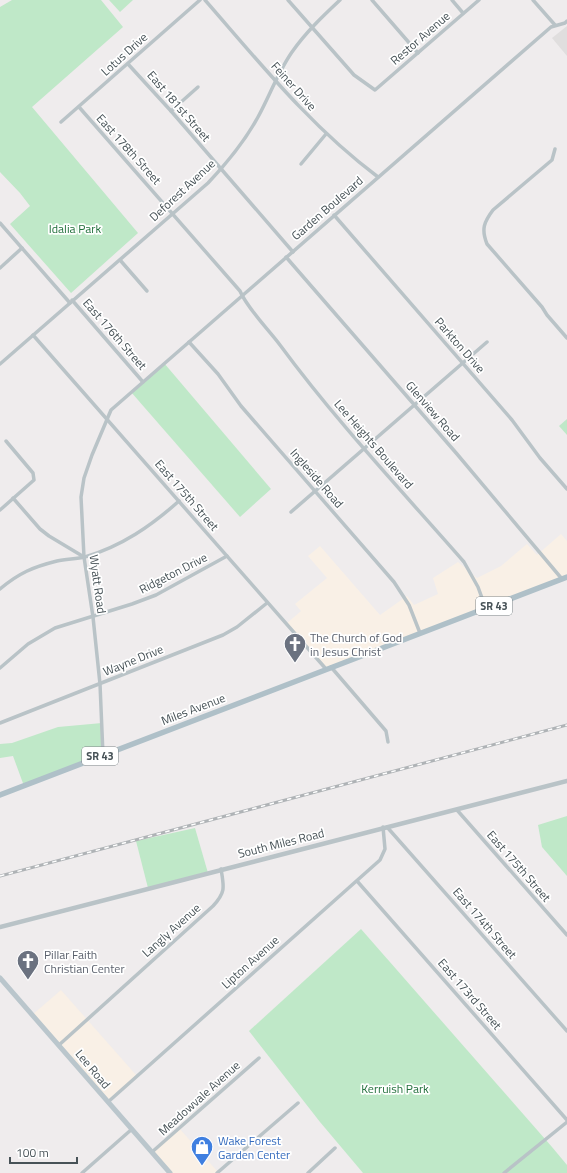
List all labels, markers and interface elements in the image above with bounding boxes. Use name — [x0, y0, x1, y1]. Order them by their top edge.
street label: Restor Avenue — [386, 7, 454, 69]
street label: Lotus Drive — [96, 28, 152, 80]
street label: Feiner Drive — [267, 57, 321, 115]
street label: East 181st Street — [143, 66, 216, 146]
street label: East 178th Street — [92, 109, 167, 189]
street label: Deforest Avenue — [145, 154, 219, 226]
street label: Garden Boulevard — [287, 171, 367, 245]
park label: Idalia Park — [49, 219, 101, 238]
street label: East 176th Street — [78, 294, 152, 375]
street label: Parkton Drive — [430, 313, 490, 377]
street label: Glenview Road — [401, 377, 465, 445]
street label: Lee Heights Boulevard — [330, 395, 418, 493]
street label: Ingleside Road — [286, 444, 348, 512]
street label: East 175th Street — [150, 455, 224, 536]
street label: Ridgeton Drive — [136, 548, 210, 598]
street label: Wyatt Road — [84, 553, 112, 615]
road number: SR 43 — [476, 597, 512, 615]
place label: The Church of God in Jesus Christ — [310, 628, 402, 661]
church icon: The Church of God in Jesus Christ — [282, 631, 308, 664]
street label: Wayne Drive — [100, 639, 166, 681]
street label: Miles Avenue — [158, 688, 228, 730]
road number: SR 43 — [82, 747, 118, 765]
street label: South Miles Road — [236, 823, 326, 863]
street label: East 175th Street — [482, 826, 556, 907]
street label: East 174th Street — [448, 883, 522, 964]
street label: Langly Avenue — [137, 898, 205, 962]
street label: Lipton Avenue — [217, 931, 283, 993]
place label: Pillar Faith Christian Center — [44, 945, 125, 978]
church icon: Pillar Faith Christian Center — [15, 948, 41, 981]
street label: East 173rd Street — [434, 954, 507, 1034]
street label: Lee Road — [71, 1045, 115, 1093]
street label: Meadowvale Avenue — [154, 1056, 244, 1140]
park label: Kerruish Park — [361, 1079, 429, 1098]
place label: Wake Forest Garden Center — [218, 1131, 290, 1164]
shop icon: Wake Forest Garden Center — [189, 1134, 215, 1167]
scale bar — [10, 1139, 77, 1165]
text: 100 m — [16, 1143, 49, 1162]

